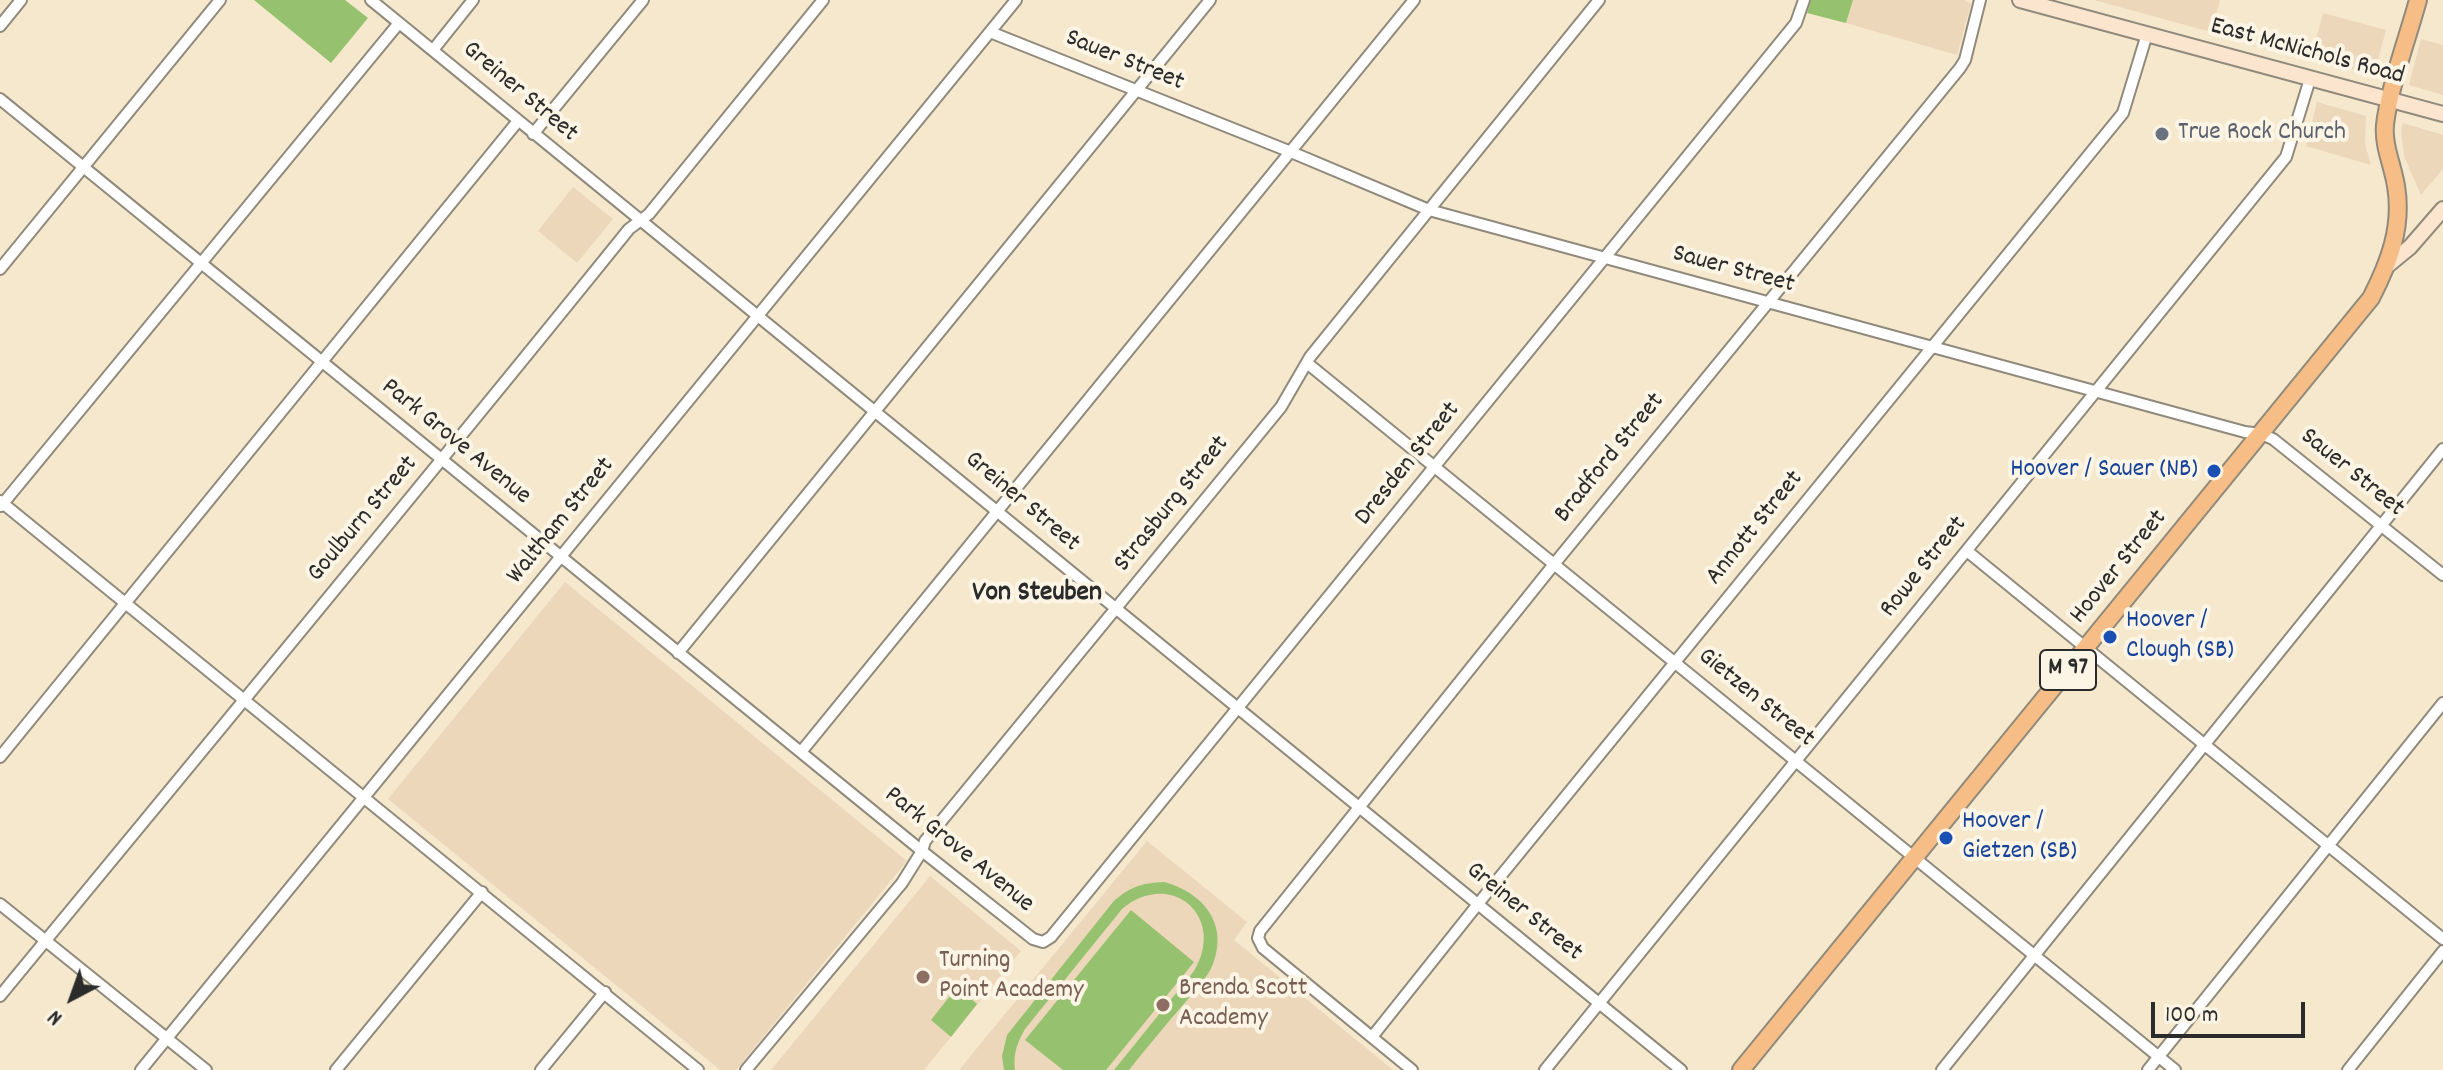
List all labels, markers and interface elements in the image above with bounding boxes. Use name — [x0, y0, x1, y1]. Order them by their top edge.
street label: East McNichols Road — [2207, 12, 2407, 94]
street label: Sauer Street — [1060, 24, 1188, 100]
street label: Greiner Street — [455, 36, 583, 150]
place label: True Rock Church — [2178, 118, 2346, 150]
marker: True Rock Church — [2153, 125, 2171, 143]
street label: Sauer Street — [1669, 240, 1797, 302]
street label: Park Grove Avenue — [374, 373, 536, 513]
street label: Bradford Street — [1549, 388, 1673, 530]
street label: Dresden Street — [1350, 397, 1468, 533]
street label: Sauer Street — [2293, 423, 2409, 525]
street label: Strasburg Street — [1108, 430, 1238, 580]
street label: Greiner Street — [957, 446, 1085, 560]
street label: Goulburn Street — [302, 450, 426, 590]
street label: Waltham Street — [501, 452, 623, 592]
place label: Hoover / Sauer (NB) — [2010, 455, 2198, 487]
marker: Hoover / Sauer (NB) — [2205, 462, 2223, 480]
street label: Annott Street — [1700, 466, 1812, 592]
street label: Hoover Street — [2065, 505, 2175, 631]
street label: Rowe Street — [1875, 511, 1975, 625]
district label: Von Steuben — [972, 578, 1102, 612]
place label: Hoover / Clough (SB) — [2126, 606, 2234, 668]
marker: Hoover / Clough (SB) — [2101, 628, 2119, 646]
street label: Gietzen Street — [1690, 642, 1820, 756]
road number: M 97 — [2040, 650, 2096, 690]
street label: Park Grove Avenue — [877, 781, 1039, 921]
place label: Hoover / Gietzen (SB) — [1962, 807, 2077, 868]
marker: Hoover / Gietzen (SB) — [1937, 829, 1955, 847]
street label: Greiner Street — [1458, 856, 1588, 970]
place label: Turning Point Academy — [939, 946, 1084, 1008]
north arrow — [32, 958, 112, 1038]
marker: Turning Point Academy — [914, 968, 932, 986]
place label: Brenda Scott Academy — [1179, 974, 1307, 1036]
scale bar — [2155, 986, 2309, 1036]
marker: Brenda Scott Academy — [1154, 996, 1172, 1014]
text: 100 m — [2165, 999, 2218, 1033]
text: N — [42, 1001, 70, 1032]

